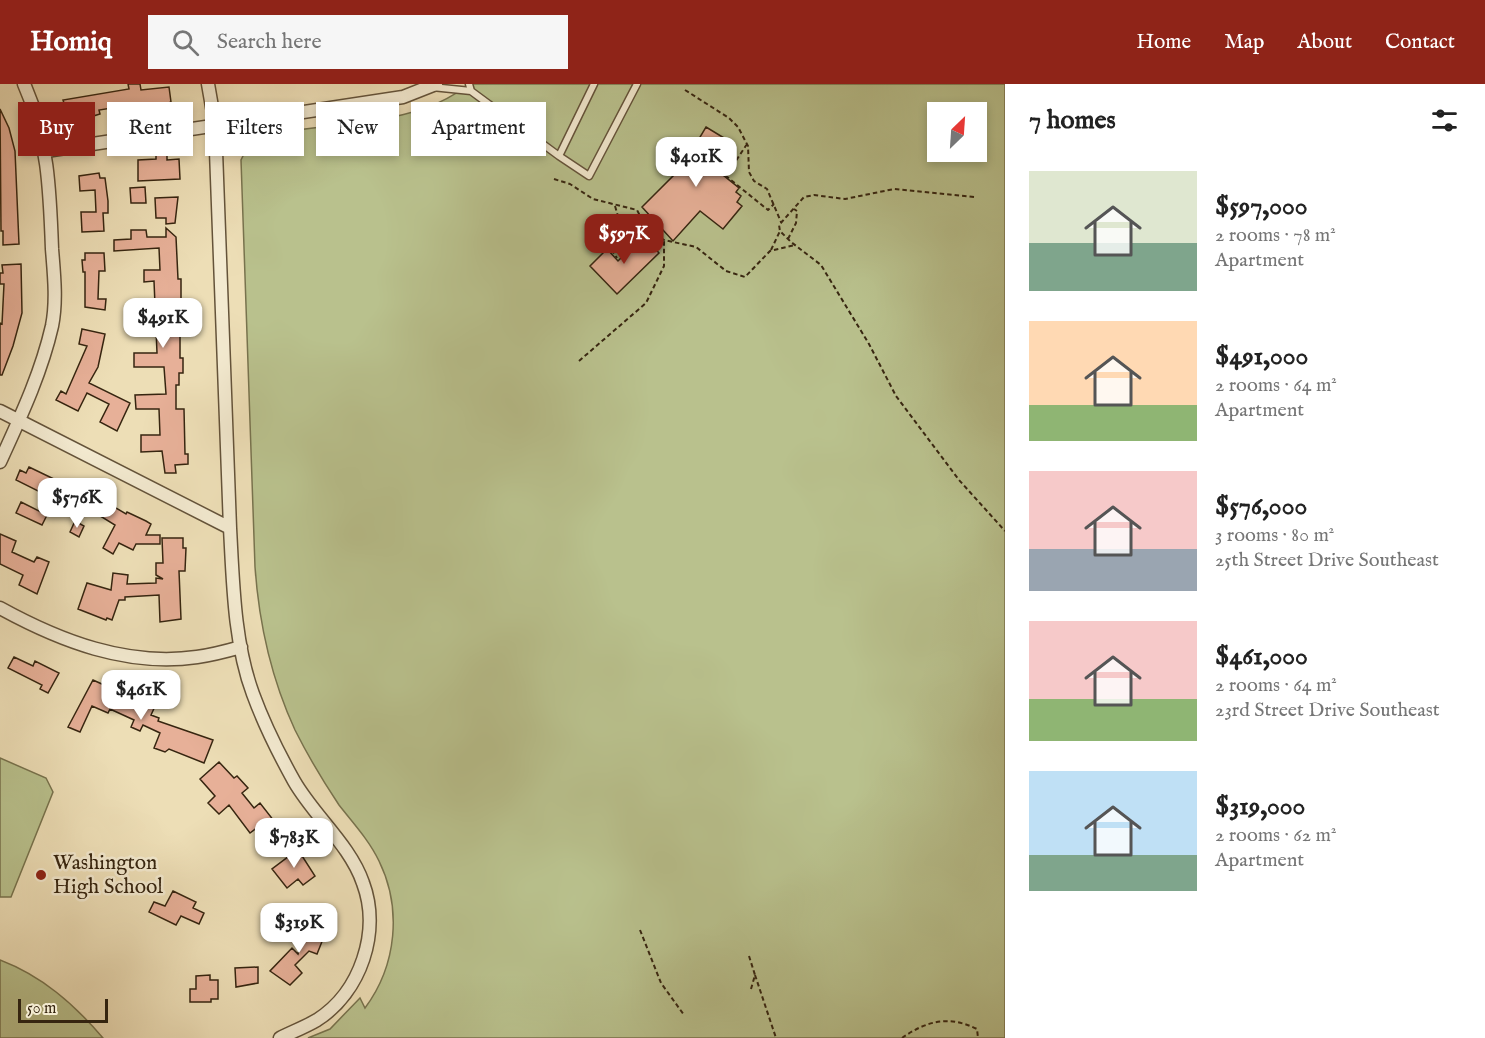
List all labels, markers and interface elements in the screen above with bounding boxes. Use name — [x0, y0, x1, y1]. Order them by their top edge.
search box — [148, 15, 568, 69]
text: Homiq — [30, 25, 112, 60]
icon: search — [169, 26, 202, 59]
text: Search here — [217, 28, 322, 56]
text: Home — [1136, 29, 1191, 56]
text: Map — [1224, 29, 1264, 56]
text: About — [1297, 29, 1352, 56]
text: Contact — [1385, 29, 1455, 56]
chip: Buy — [18, 102, 95, 156]
chip: Rent — [107, 102, 193, 156]
chip: Filters — [205, 102, 304, 156]
chip: New — [316, 102, 399, 156]
chip: Apartment — [411, 102, 546, 156]
north arrow — [927, 102, 987, 162]
map controls — [927, 102, 987, 162]
text: 7 homes — [1029, 104, 1116, 137]
icon: filters — [1428, 104, 1461, 137]
pin: $401K — [654, 137, 738, 188]
text: $401K — [670, 144, 722, 169]
text: $597,000 — [1215, 190, 1308, 223]
icon: home — [1077, 195, 1149, 267]
pin: $597K — [582, 214, 666, 265]
text: $597K — [599, 221, 649, 246]
text: 2 rooms · 78 m² — [1215, 223, 1336, 248]
text: Apartment — [1215, 248, 1304, 273]
pin: $491K — [121, 298, 205, 349]
text: $491K — [137, 305, 189, 330]
text: $491,000 — [1215, 340, 1308, 373]
icon: home — [1077, 345, 1149, 417]
text: 2 rooms · 64 m² — [1215, 373, 1337, 398]
text: Apartment — [1215, 398, 1304, 423]
pin: $576K — [35, 478, 119, 529]
text: $576K — [52, 485, 102, 510]
text: $576,000 — [1215, 490, 1307, 523]
icon: home — [1077, 495, 1149, 567]
text: 3 rooms · 80 m² — [1215, 523, 1334, 548]
text: 25th Street Drive Southeast — [1215, 548, 1439, 573]
text: $461,000 — [1215, 640, 1308, 673]
icon: home — [1077, 645, 1149, 717]
pin: $461K — [99, 670, 183, 721]
text: 2 rooms · 64 m² — [1215, 673, 1337, 698]
text: $461K — [115, 677, 167, 702]
text: 23rd Street Drive Southeast — [1215, 698, 1440, 723]
text: $319,000 — [1215, 790, 1305, 823]
icon: home — [1077, 795, 1149, 867]
pin: $783K — [252, 818, 336, 869]
text: 2 rooms · 62 m² — [1215, 823, 1337, 848]
text: $783K — [269, 825, 319, 850]
text: Apartment — [1215, 848, 1304, 873]
place label: Washington High School — [53, 850, 163, 901]
marker: Washington High School — [34, 868, 48, 882]
pin: $319K — [257, 903, 341, 954]
text: $319K — [274, 910, 324, 935]
scale bar — [18, 996, 108, 1024]
text: 50 m — [27, 999, 56, 1019]

